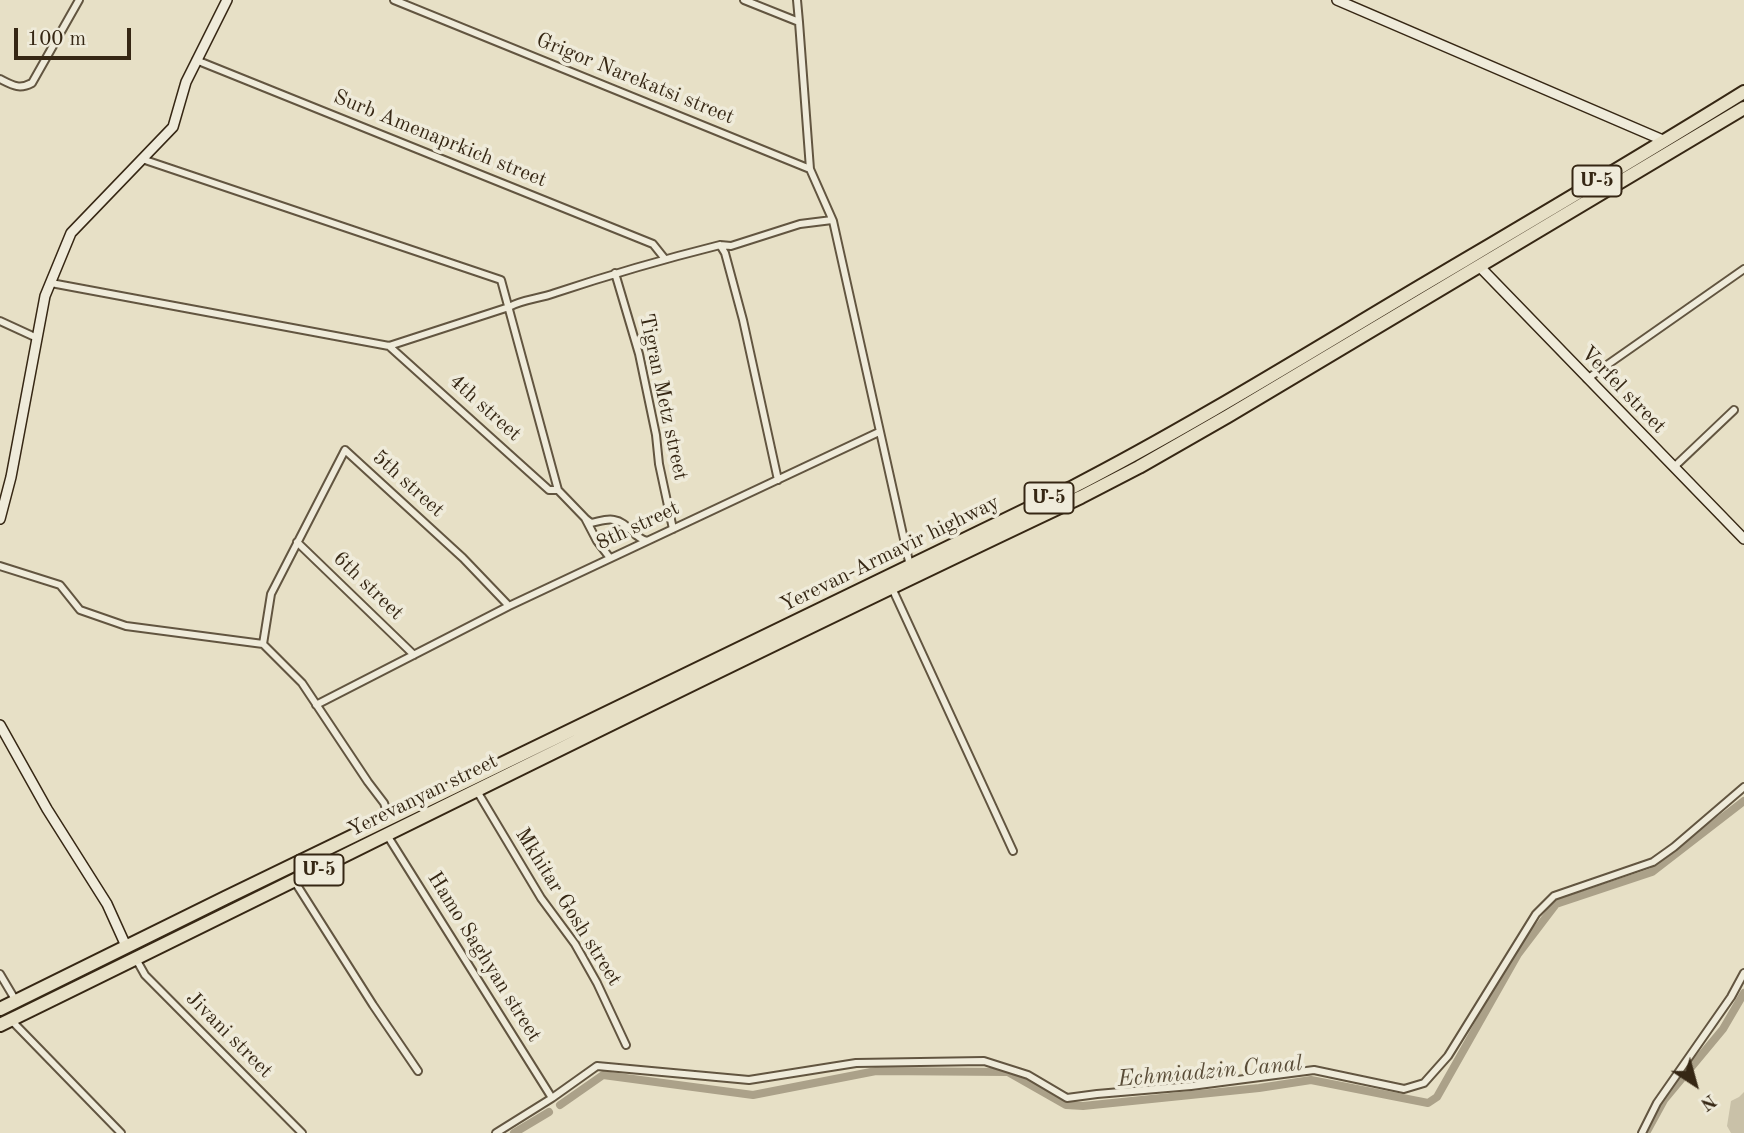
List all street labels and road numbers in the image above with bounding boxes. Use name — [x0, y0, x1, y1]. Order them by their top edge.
street label: Grigor Narekatsi street — [532, 28, 738, 130]
street label: Surb Amenaprkich street — [330, 85, 550, 193]
road number: Մ-5 — [1572, 166, 1622, 196]
street label: Tigran Metz street — [633, 311, 693, 483]
street label: Verfel street — [1575, 341, 1671, 439]
street label: 4th street — [444, 369, 526, 447]
street label: 5th street — [367, 445, 449, 523]
road number: Մ-5 — [1024, 482, 1074, 513]
street label: Yerevan-Armavir highway — [776, 490, 1004, 618]
street label: 8th street — [593, 496, 683, 556]
street label: 6th street — [327, 546, 409, 626]
street label: Yerevanyan street — [344, 749, 502, 843]
street label: Mkhitar Gosh street — [509, 823, 627, 991]
road number: Մ-5 — [294, 855, 344, 886]
street label: Hamo Saghyan street — [421, 867, 547, 1047]
street label: Jivani street — [180, 986, 278, 1084]

